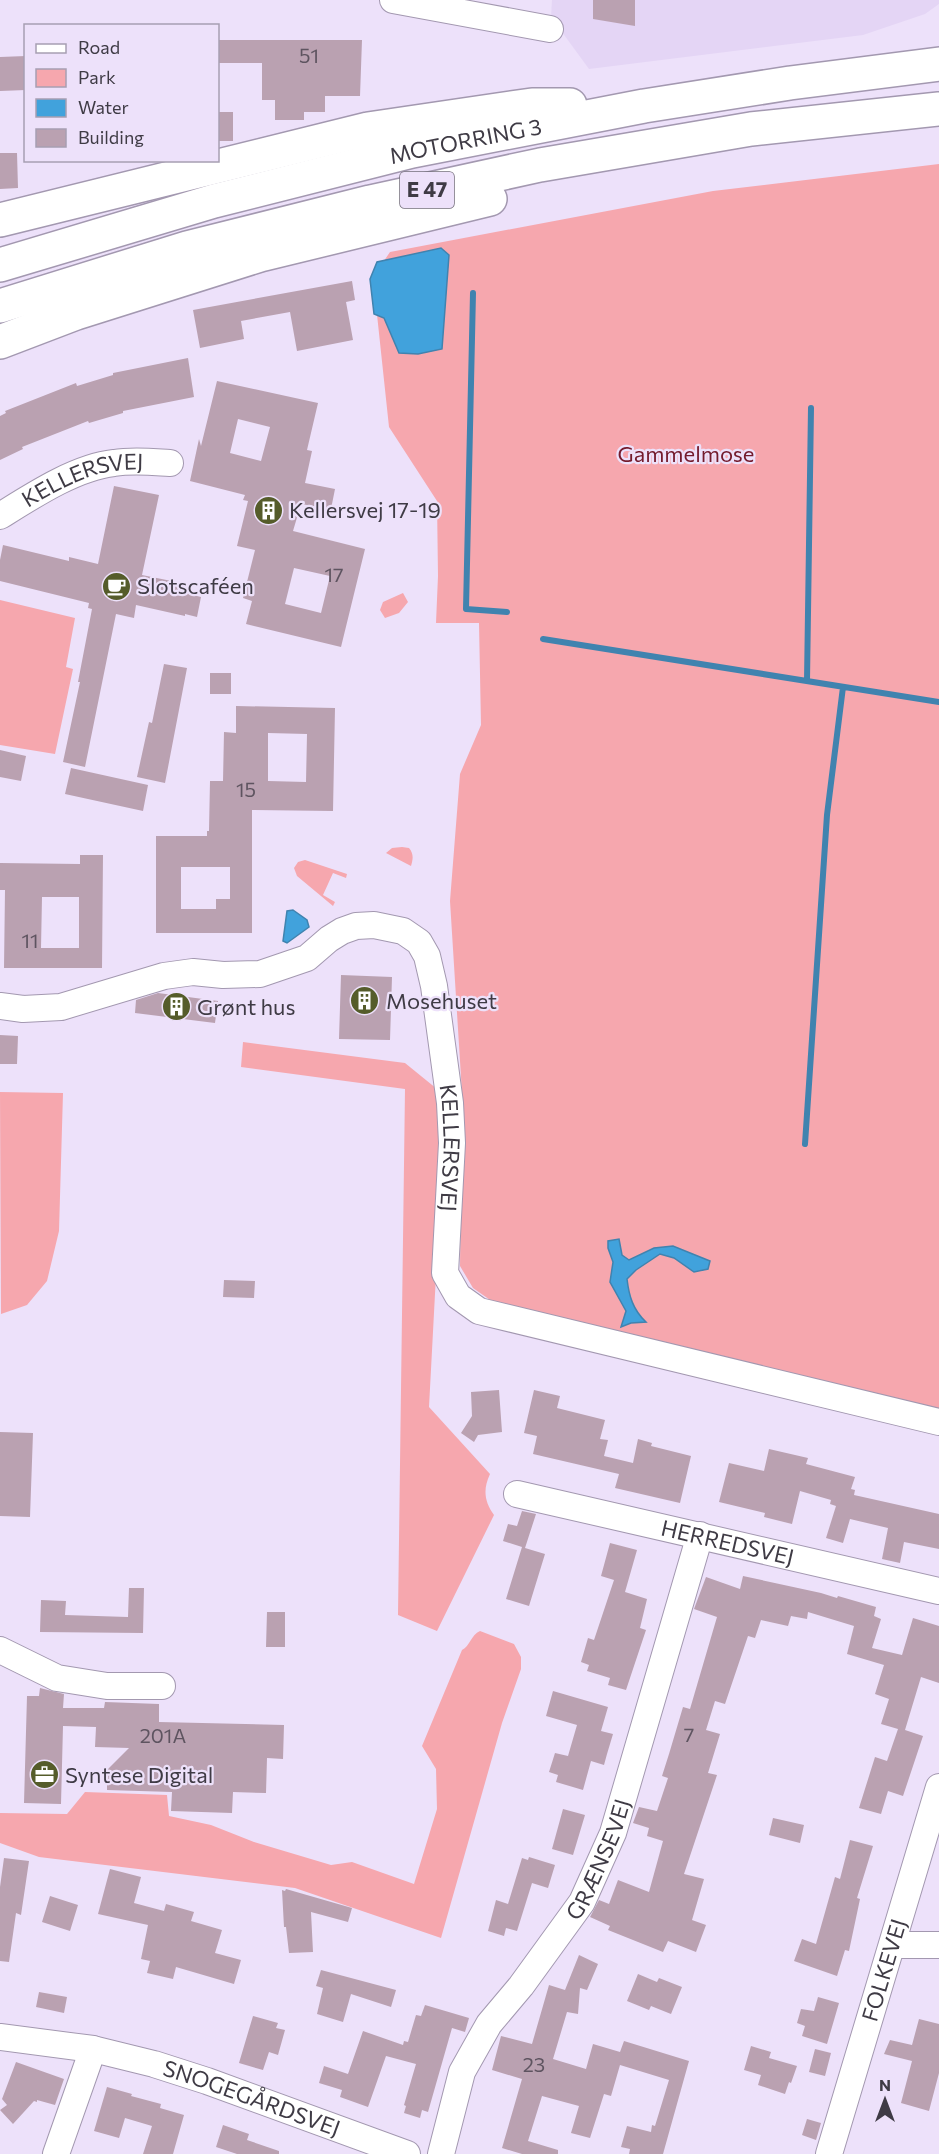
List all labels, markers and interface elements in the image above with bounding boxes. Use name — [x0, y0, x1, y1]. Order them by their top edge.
legend — [24, 24, 219, 162]
text: Road — [78, 36, 120, 58]
house number: 51 — [299, 43, 319, 67]
text: Park — [78, 66, 116, 88]
text: Water — [78, 96, 129, 118]
street label: MOTORRING 3 — [386, 112, 544, 169]
text: Building — [78, 126, 144, 148]
road number: E 47 — [400, 172, 454, 208]
park label: Gammelmose — [618, 440, 754, 467]
street label: KELLERSVEJ — [17, 447, 143, 512]
building icon: Kellersvej 17-19 — [252, 494, 284, 526]
place label: Kellersvej 17-19 — [289, 496, 441, 523]
house number: 17 — [324, 562, 344, 586]
cafe icon: Slotscaféen — [100, 570, 132, 602]
place label: Slotscaféen — [137, 572, 254, 599]
house number: 15 — [236, 777, 256, 801]
house number: 11 — [21, 928, 39, 952]
building icon: Mosehuset — [349, 985, 381, 1017]
place label: Mosehuset — [386, 987, 497, 1014]
building icon: Grønt hus — [160, 991, 192, 1023]
place label: Grønt hus — [197, 993, 295, 1020]
street label: KELLERSVEJ — [435, 1082, 466, 1212]
street label: HERREDSVEJ — [659, 1514, 797, 1570]
house number: 7 — [684, 1722, 694, 1746]
house number: 201A — [140, 1723, 186, 1747]
office icon: Syntese Digital — [28, 1759, 60, 1791]
place label: Syntese Digital — [65, 1761, 213, 1788]
street label: GRÆNSEVEJ — [560, 1796, 635, 1925]
street label: FOLKEVEJ — [856, 1915, 912, 2024]
house number: 23 — [523, 2052, 545, 2076]
street label: SNOGEGÅRDSVEJ — [160, 2054, 344, 2141]
north arrow — [855, 2070, 915, 2130]
text: N — [879, 2075, 891, 2094]

